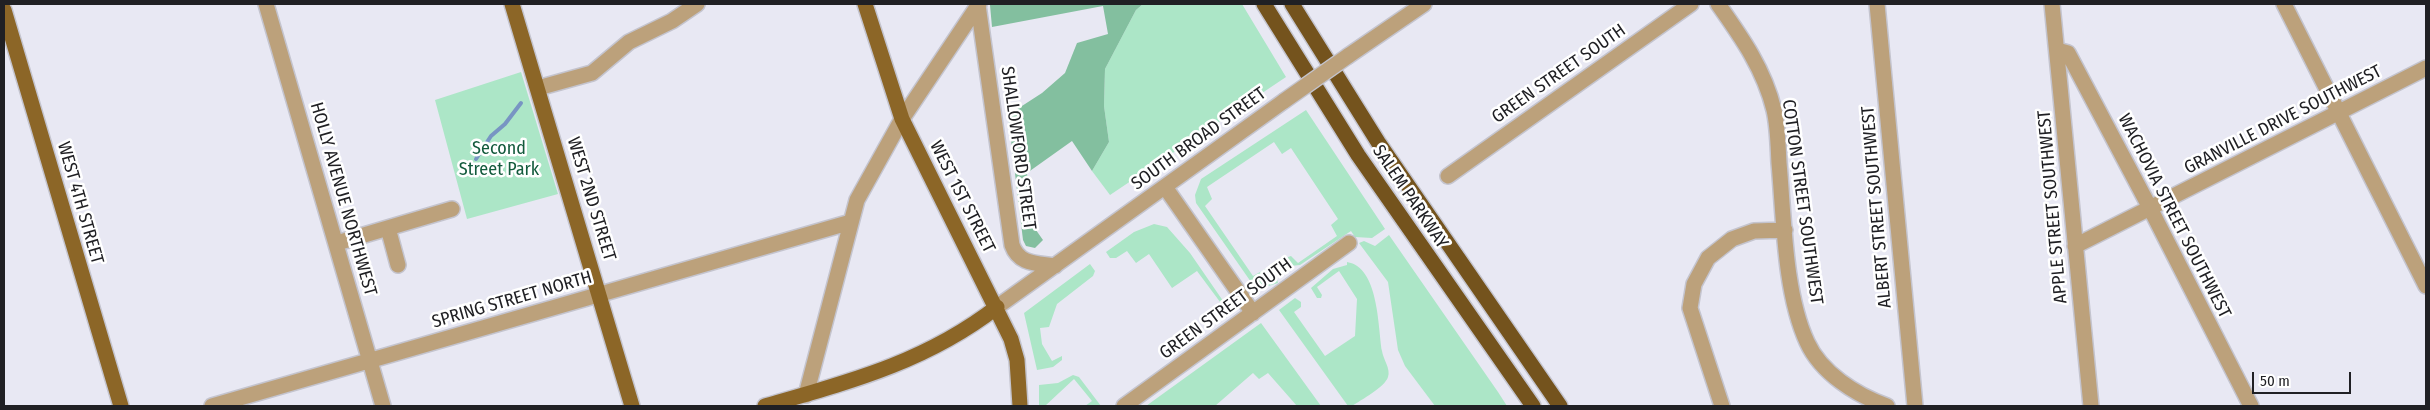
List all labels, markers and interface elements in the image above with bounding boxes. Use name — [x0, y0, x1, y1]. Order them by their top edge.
street label: GREEN STREET SOUTH — [1488, 20, 1630, 128]
street label: GRANVILLE DRIVE SOUTHWEST — [2181, 61, 2385, 179]
street label: SHALLOWFORD STREET — [996, 65, 1040, 231]
street label: SOUTH BROAD STREET — [1128, 83, 1270, 195]
street label: COTTON STREET SOUTHWEST — [1777, 98, 1827, 306]
street label: HOLLY AVENUE NORTHWEST — [305, 100, 381, 298]
street label: ALBERT STREET SOUTHWEST — [1857, 105, 1897, 309]
street label: APPLE STREET SOUTHWEST — [2034, 110, 2072, 304]
street label: WACHOVIA STREET SOUTHWEST — [2113, 110, 2235, 322]
street label: WEST 2ND STREET — [562, 135, 620, 263]
street label: WEST 1ST STREET — [924, 137, 1000, 257]
park label: Second Street Park — [459, 138, 539, 180]
street label: WEST 4TH STREET — [52, 139, 108, 267]
street label: SALEM PARKWAY — [1368, 141, 1452, 253]
street label: GREEN STREET SOUTH — [1156, 254, 1296, 364]
street label: SPRING STREET NORTH — [430, 267, 594, 333]
scale bar — [2255, 362, 2354, 394]
text: 50 m — [2260, 372, 2290, 390]

